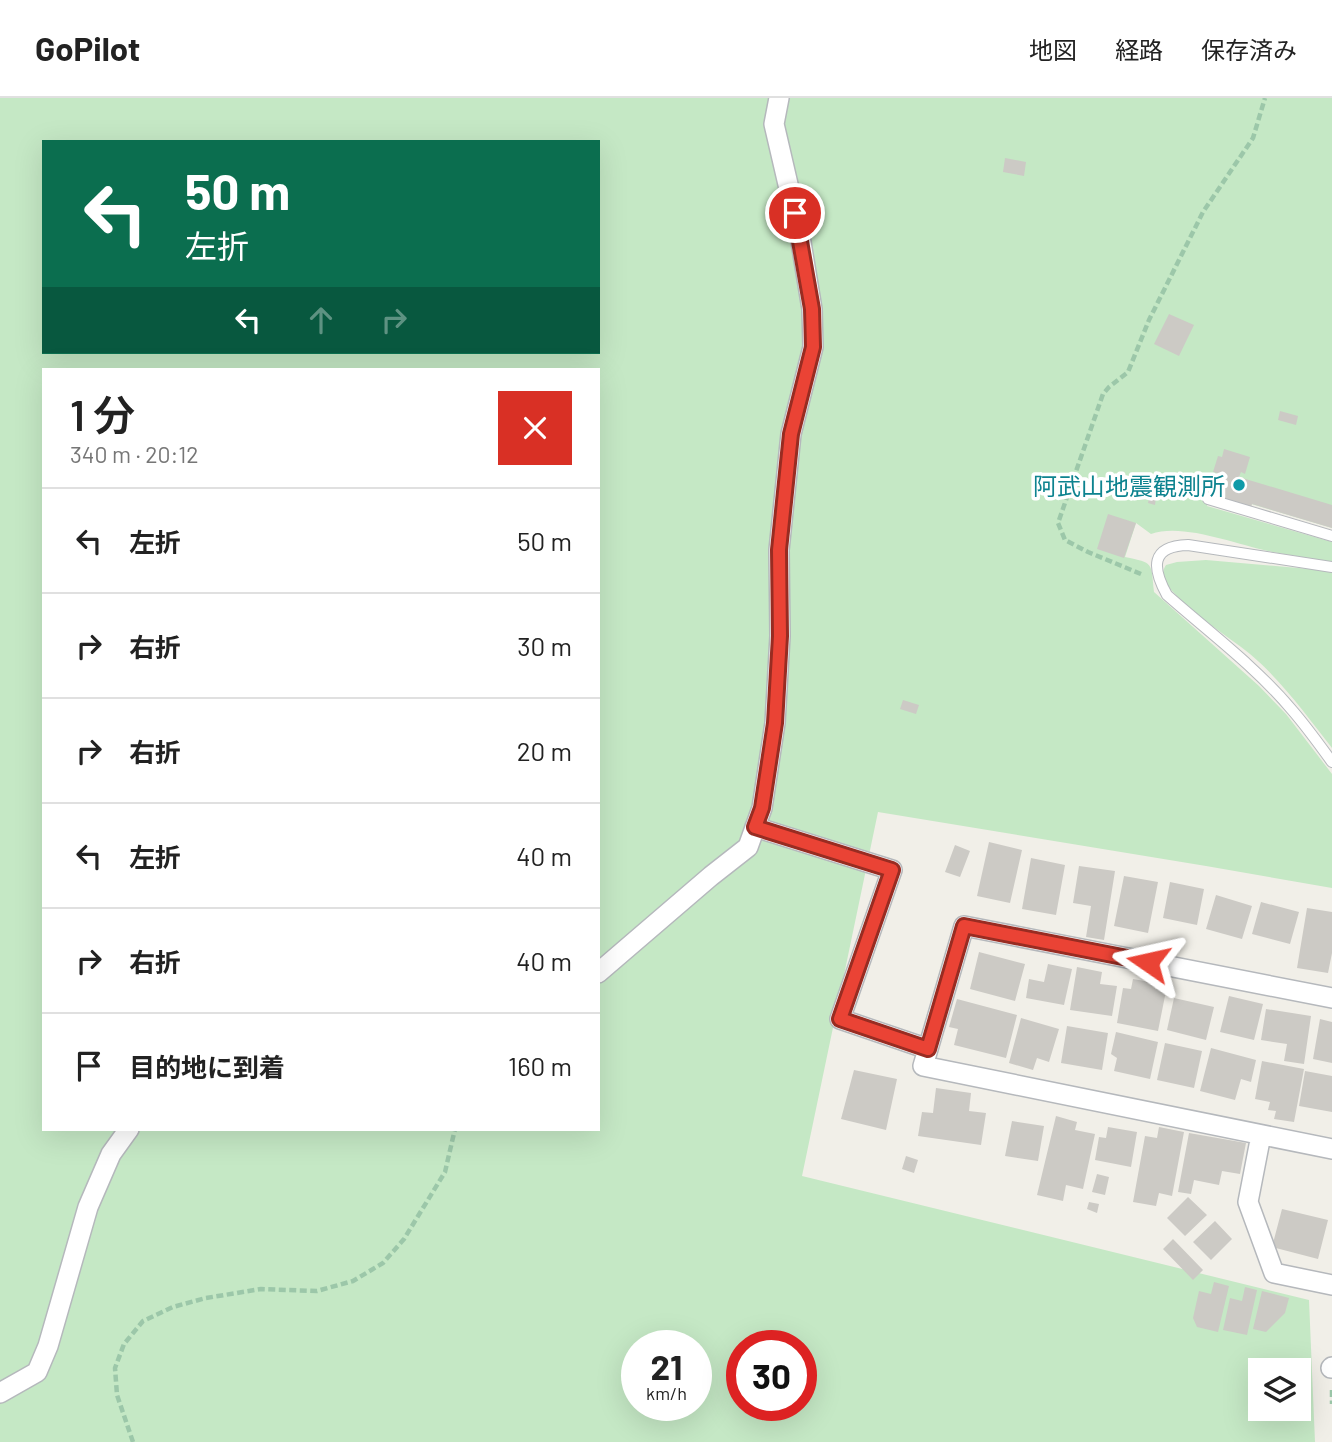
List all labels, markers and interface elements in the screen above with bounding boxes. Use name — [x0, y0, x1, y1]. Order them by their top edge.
text: GoPilot — [35, 28, 140, 68]
text: 地図 — [1029, 35, 1077, 64]
text: 経路 — [1115, 35, 1163, 64]
text: 保存済み — [1201, 35, 1297, 64]
text: 50 m — [185, 161, 290, 220]
icon: left — [70, 168, 161, 259]
pin — [765, 183, 825, 243]
icon: arrive — [776, 194, 814, 232]
text: 左折 — [185, 226, 249, 264]
icon: left — [229, 301, 267, 339]
icon: ahead — [302, 301, 340, 339]
icon: right — [375, 301, 413, 339]
text: 1 分 — [70, 389, 135, 439]
button: close — [498, 391, 572, 465]
text: 340 m · 20:12 — [70, 440, 199, 468]
place label: 阿武山地震観測所 — [1033, 471, 1225, 500]
marker: 阿武山地震観測所 — [1231, 477, 1247, 493]
icon: left — [70, 522, 108, 560]
text: 50 m — [517, 525, 572, 556]
text: 左折 — [129, 526, 181, 557]
icon: right — [70, 627, 108, 665]
text: 30 m — [517, 630, 572, 661]
text: 右折 — [129, 631, 181, 662]
icon: right — [70, 732, 108, 770]
text: 20 m — [517, 735, 572, 766]
text: 右折 — [129, 736, 181, 767]
icon: left — [70, 837, 108, 875]
text: 40 m — [516, 840, 572, 871]
text: 左折 — [129, 841, 181, 872]
position arrow — [1111, 925, 1185, 999]
icon: right — [70, 942, 108, 980]
text: 40 m — [516, 945, 572, 976]
text: 右折 — [129, 946, 181, 977]
icon: arrive — [70, 1047, 108, 1085]
text: 160 m — [508, 1050, 572, 1081]
text: 目的地に到着 — [129, 1051, 285, 1082]
speed limit sign: 30 — [726, 1330, 817, 1421]
text: 21 — [651, 1345, 682, 1387]
map controls — [1248, 1358, 1311, 1421]
button: layers — [1248, 1358, 1311, 1421]
text: km/h — [646, 1382, 687, 1404]

